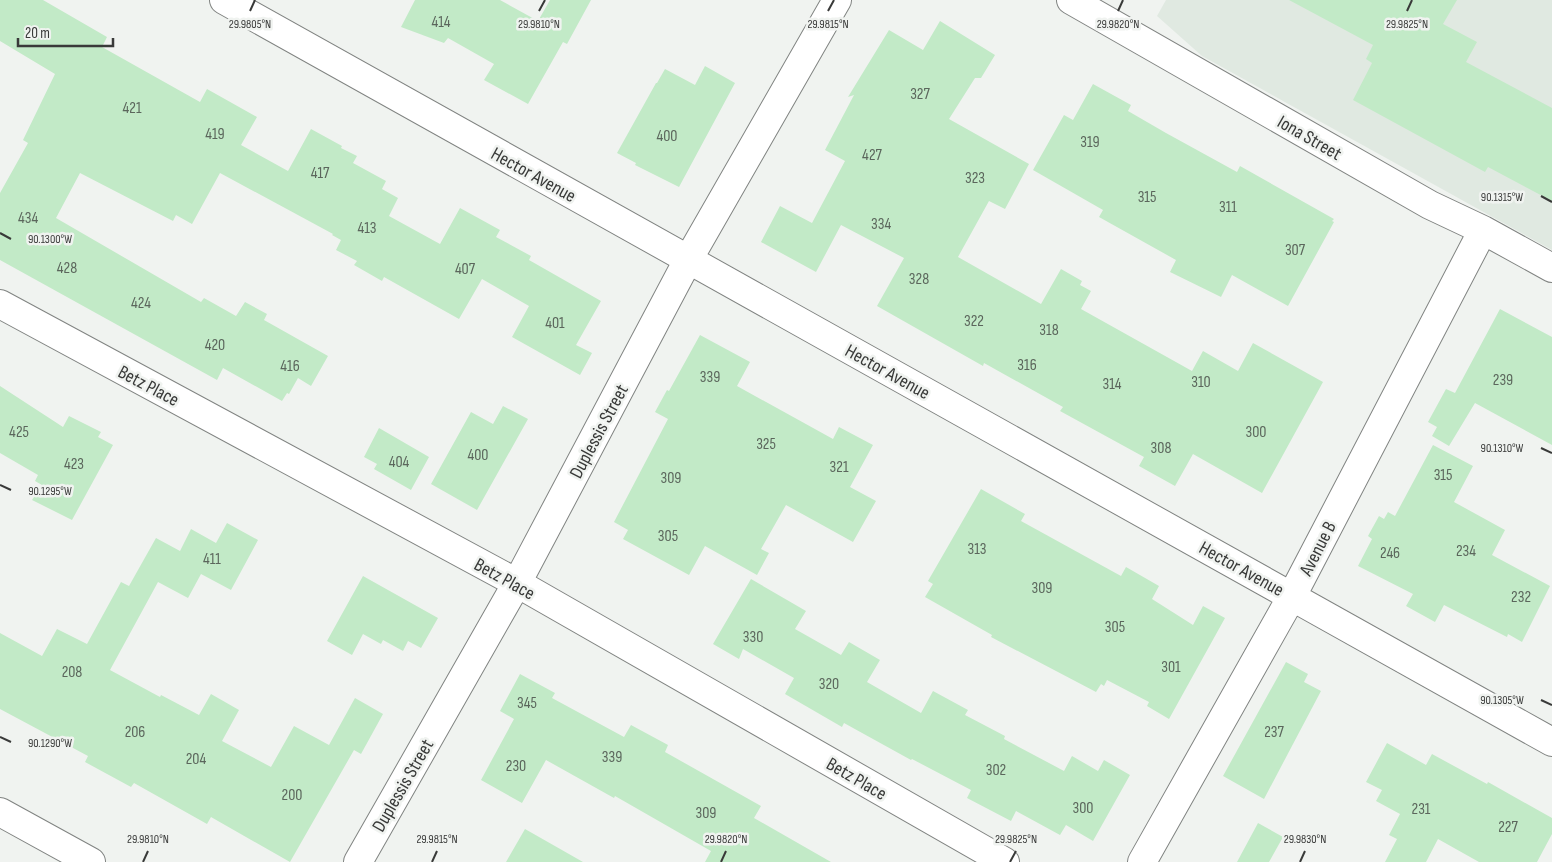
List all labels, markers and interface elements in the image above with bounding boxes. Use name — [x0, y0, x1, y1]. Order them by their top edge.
house number: 414 — [431, 13, 451, 32]
scale bar — [18, 15, 112, 47]
text: 29.9805°N — [229, 17, 271, 32]
text: 29.9810°N — [518, 17, 560, 32]
text: 29.9815°N — [807, 17, 849, 32]
text: 29.9820°N — [1097, 17, 1139, 32]
text: 29.9825°N — [1386, 17, 1428, 32]
text: 20 m — [25, 24, 50, 43]
house number: 327 — [910, 85, 930, 104]
house number: 421 — [122, 99, 142, 118]
street label: Iona Street — [1273, 111, 1346, 166]
house number: 419 — [205, 125, 225, 144]
house number: 400 — [657, 127, 677, 146]
house number: 319 — [1080, 133, 1100, 152]
street label: Hector Avenue — [487, 143, 580, 208]
house number: 427 — [862, 146, 882, 165]
house number: 417 — [311, 164, 330, 183]
house number: 323 — [965, 169, 985, 188]
house number: 315 — [1138, 188, 1156, 207]
text: 90.1315°W — [1481, 190, 1523, 205]
house number: 311 — [1219, 198, 1237, 217]
house number: 434 — [18, 209, 38, 228]
house number: 334 — [871, 215, 891, 234]
house number: 413 — [357, 219, 377, 238]
text: 90.1300°W — [28, 232, 72, 247]
house number: 307 — [1285, 241, 1306, 260]
house number: 428 — [57, 259, 77, 278]
house number: 407 — [455, 260, 476, 279]
house number: 328 — [909, 270, 929, 289]
house number: 424 — [131, 294, 151, 313]
house number: 322 — [964, 312, 984, 331]
house number: 401 — [545, 314, 565, 333]
house number: 318 — [1039, 321, 1059, 340]
house number: 420 — [205, 336, 225, 355]
street label: Hector Avenue — [841, 340, 934, 405]
house number: 316 — [1017, 356, 1037, 375]
house number: 416 — [280, 357, 300, 376]
street label: Betz Place — [114, 361, 183, 412]
house number: 339 — [700, 368, 720, 387]
house number: 239 — [1493, 371, 1513, 390]
house number: 310 — [1191, 373, 1211, 392]
house number: 314 — [1103, 375, 1122, 394]
street label: Duplessis Street — [565, 381, 634, 483]
house number: 425 — [9, 423, 29, 442]
house number: 300 — [1246, 423, 1266, 442]
house number: 325 — [756, 435, 776, 454]
house number: 308 — [1151, 439, 1171, 458]
text: 90.1310°W — [1481, 441, 1524, 456]
house number: 400 — [468, 446, 488, 465]
house number: 404 — [389, 453, 410, 472]
house number: 423 — [64, 455, 84, 474]
house number: 321 — [830, 458, 849, 477]
house number: 315 — [1434, 466, 1452, 485]
house number: 309 — [661, 469, 681, 488]
text: 90.1295°W — [28, 484, 72, 499]
street label: Avenue B — [1294, 518, 1342, 581]
house number: 305 — [658, 527, 678, 546]
street label: Hector Avenue — [1195, 537, 1288, 602]
house number: 313 — [967, 540, 987, 559]
house number: 234 — [1456, 542, 1476, 561]
house number: 246 — [1380, 544, 1400, 563]
house number: 411 — [203, 550, 221, 569]
street label: Betz Place — [470, 553, 539, 605]
house number: 309 — [1032, 579, 1052, 598]
house number: 232 — [1511, 588, 1531, 607]
house number: 305 — [1105, 618, 1125, 637]
house number: 330 — [743, 628, 763, 647]
house number: 301 — [1161, 658, 1181, 677]
house number: 208 — [62, 663, 82, 682]
house number: 320 — [819, 675, 839, 694]
text: 90.1305°W — [1480, 693, 1524, 708]
house number: 345 — [517, 694, 537, 713]
house number: 206 — [125, 723, 145, 742]
house number: 237 — [1264, 723, 1284, 742]
street label: Duplessis Street — [368, 735, 439, 836]
text: 90.1290°W — [28, 736, 72, 751]
house number: 339 — [602, 748, 622, 767]
house number: 204 — [186, 750, 207, 769]
street label: Betz Place — [822, 753, 891, 806]
house number: 230 — [506, 757, 526, 776]
house number: 302 — [986, 761, 1006, 780]
house number: 200 — [282, 786, 302, 805]
house number: 300 — [1073, 799, 1093, 818]
house number: 231 — [1412, 800, 1431, 819]
house number: 309 — [696, 804, 716, 823]
house number: 227 — [1498, 818, 1518, 837]
text: 29.9810°N — [127, 832, 169, 847]
text: 29.9815°N — [416, 832, 458, 847]
text: 29.9820°N — [705, 832, 747, 847]
text: 29.9825°N — [995, 832, 1037, 847]
text: 29.9830°N — [1284, 832, 1326, 847]

